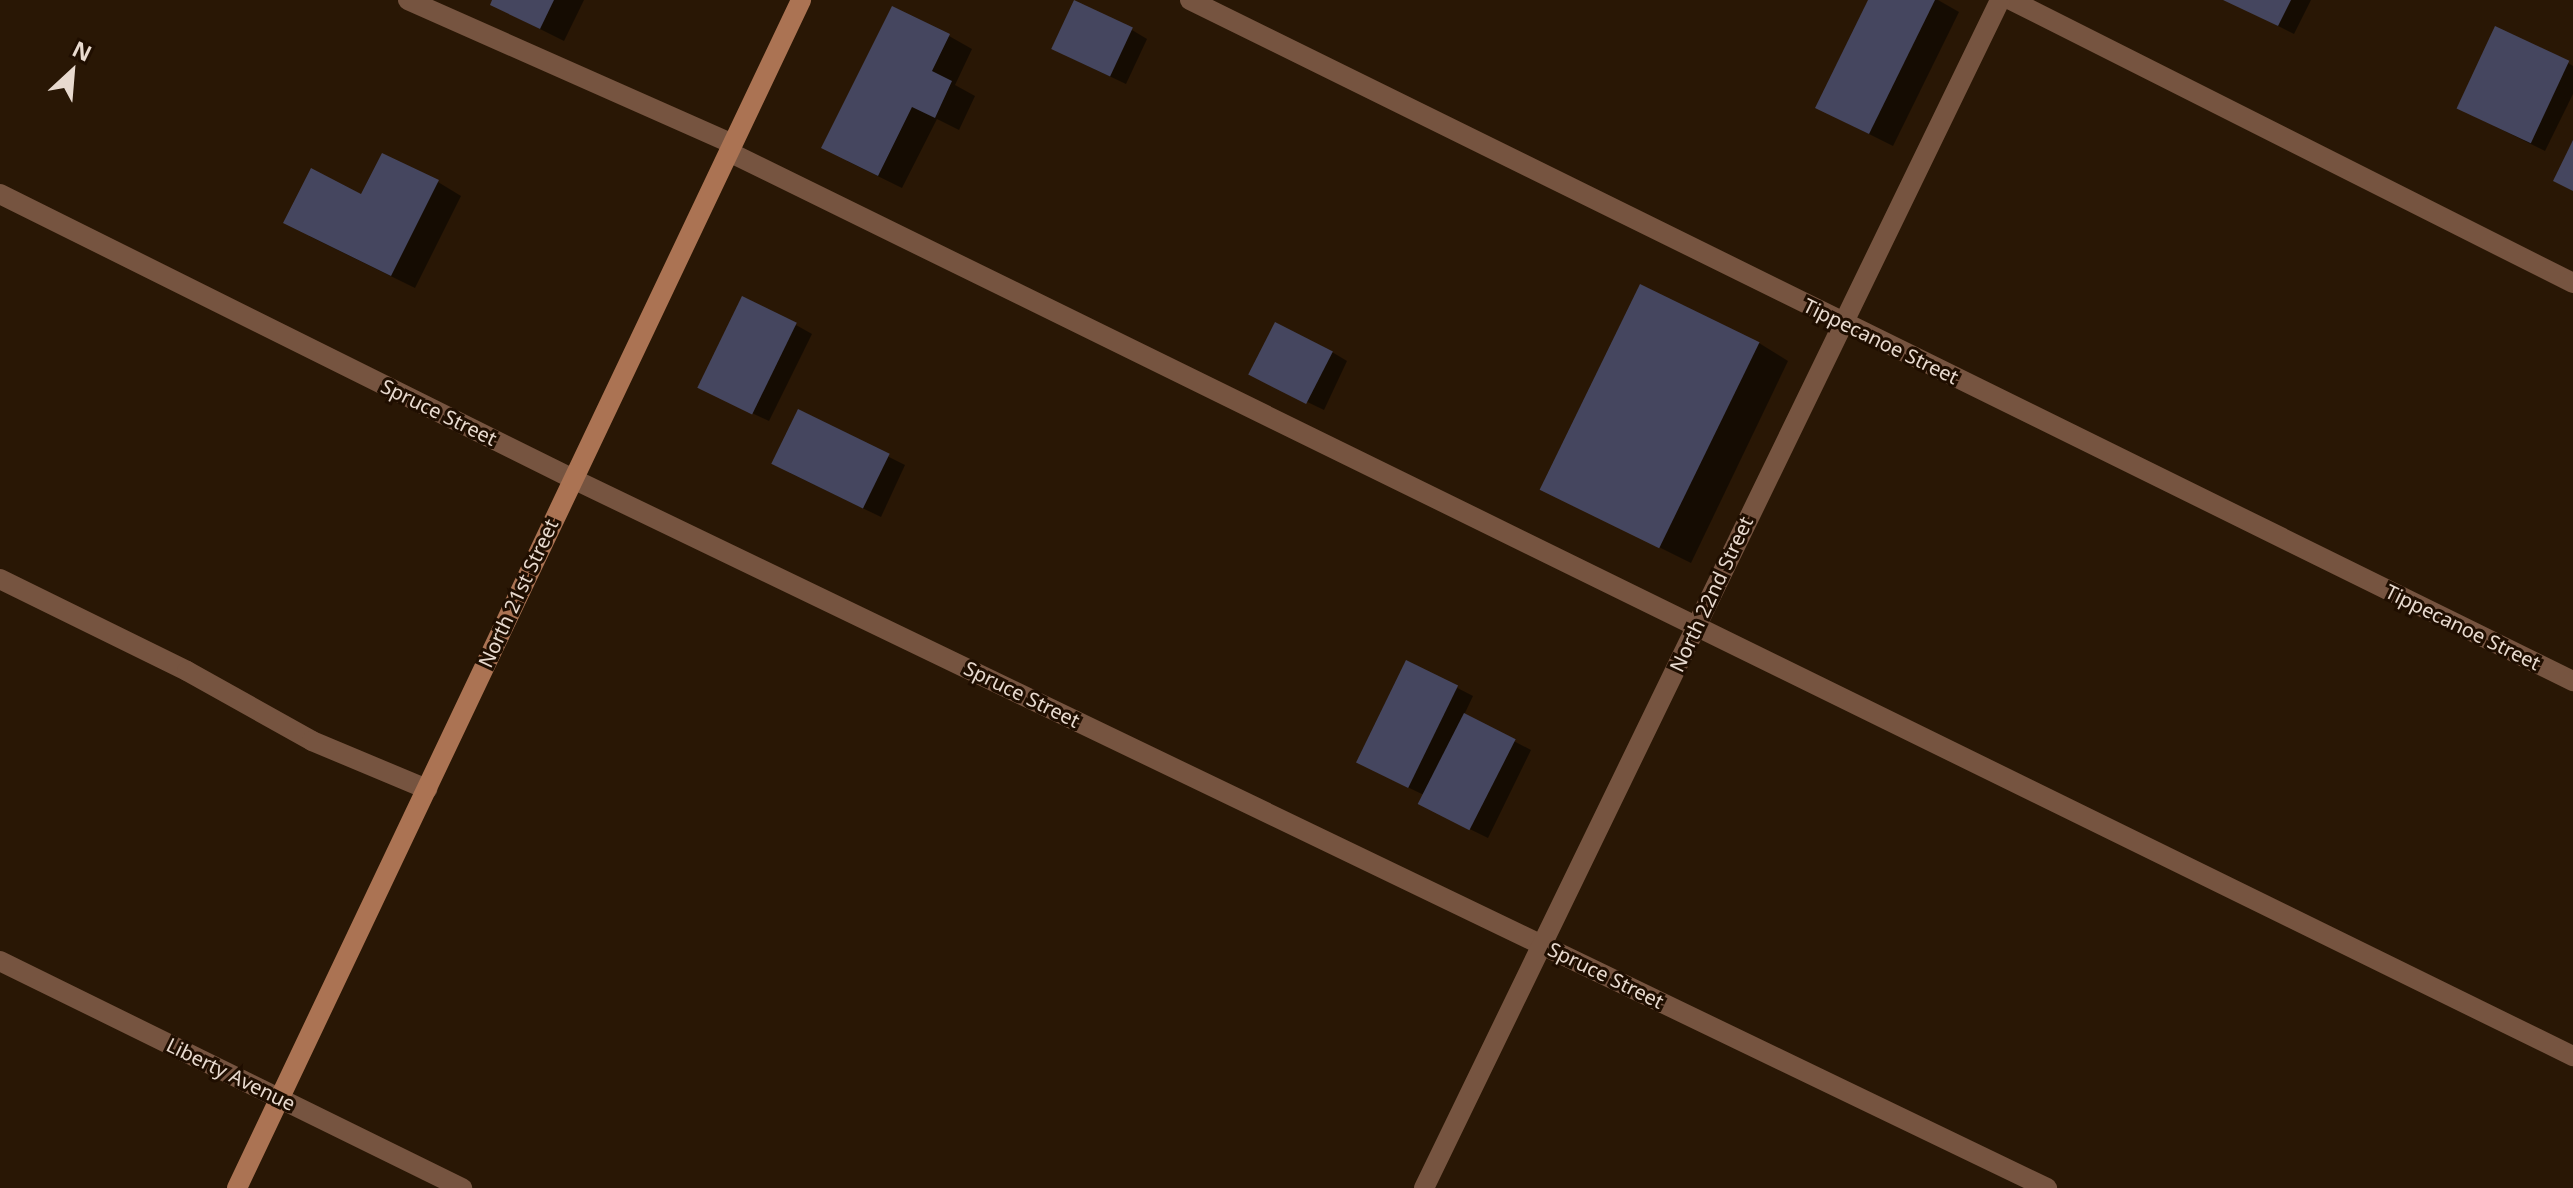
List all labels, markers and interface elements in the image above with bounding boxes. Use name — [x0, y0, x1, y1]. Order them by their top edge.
north arrow — [32, 32, 112, 112]
text: N — [68, 33, 97, 68]
street label: Tippecanoe Street — [1799, 293, 1963, 389]
street label: Spruce Street — [377, 374, 501, 450]
street label: North 22nd Street — [1664, 512, 1758, 676]
street label: North 21st Street — [473, 515, 563, 671]
street label: Tippecanoe Street — [2381, 579, 2545, 675]
street label: Spruce Street — [960, 656, 1084, 732]
street label: Spruce Street — [1544, 937, 1668, 1013]
street label: Liberty Avenue — [163, 1032, 299, 1116]

